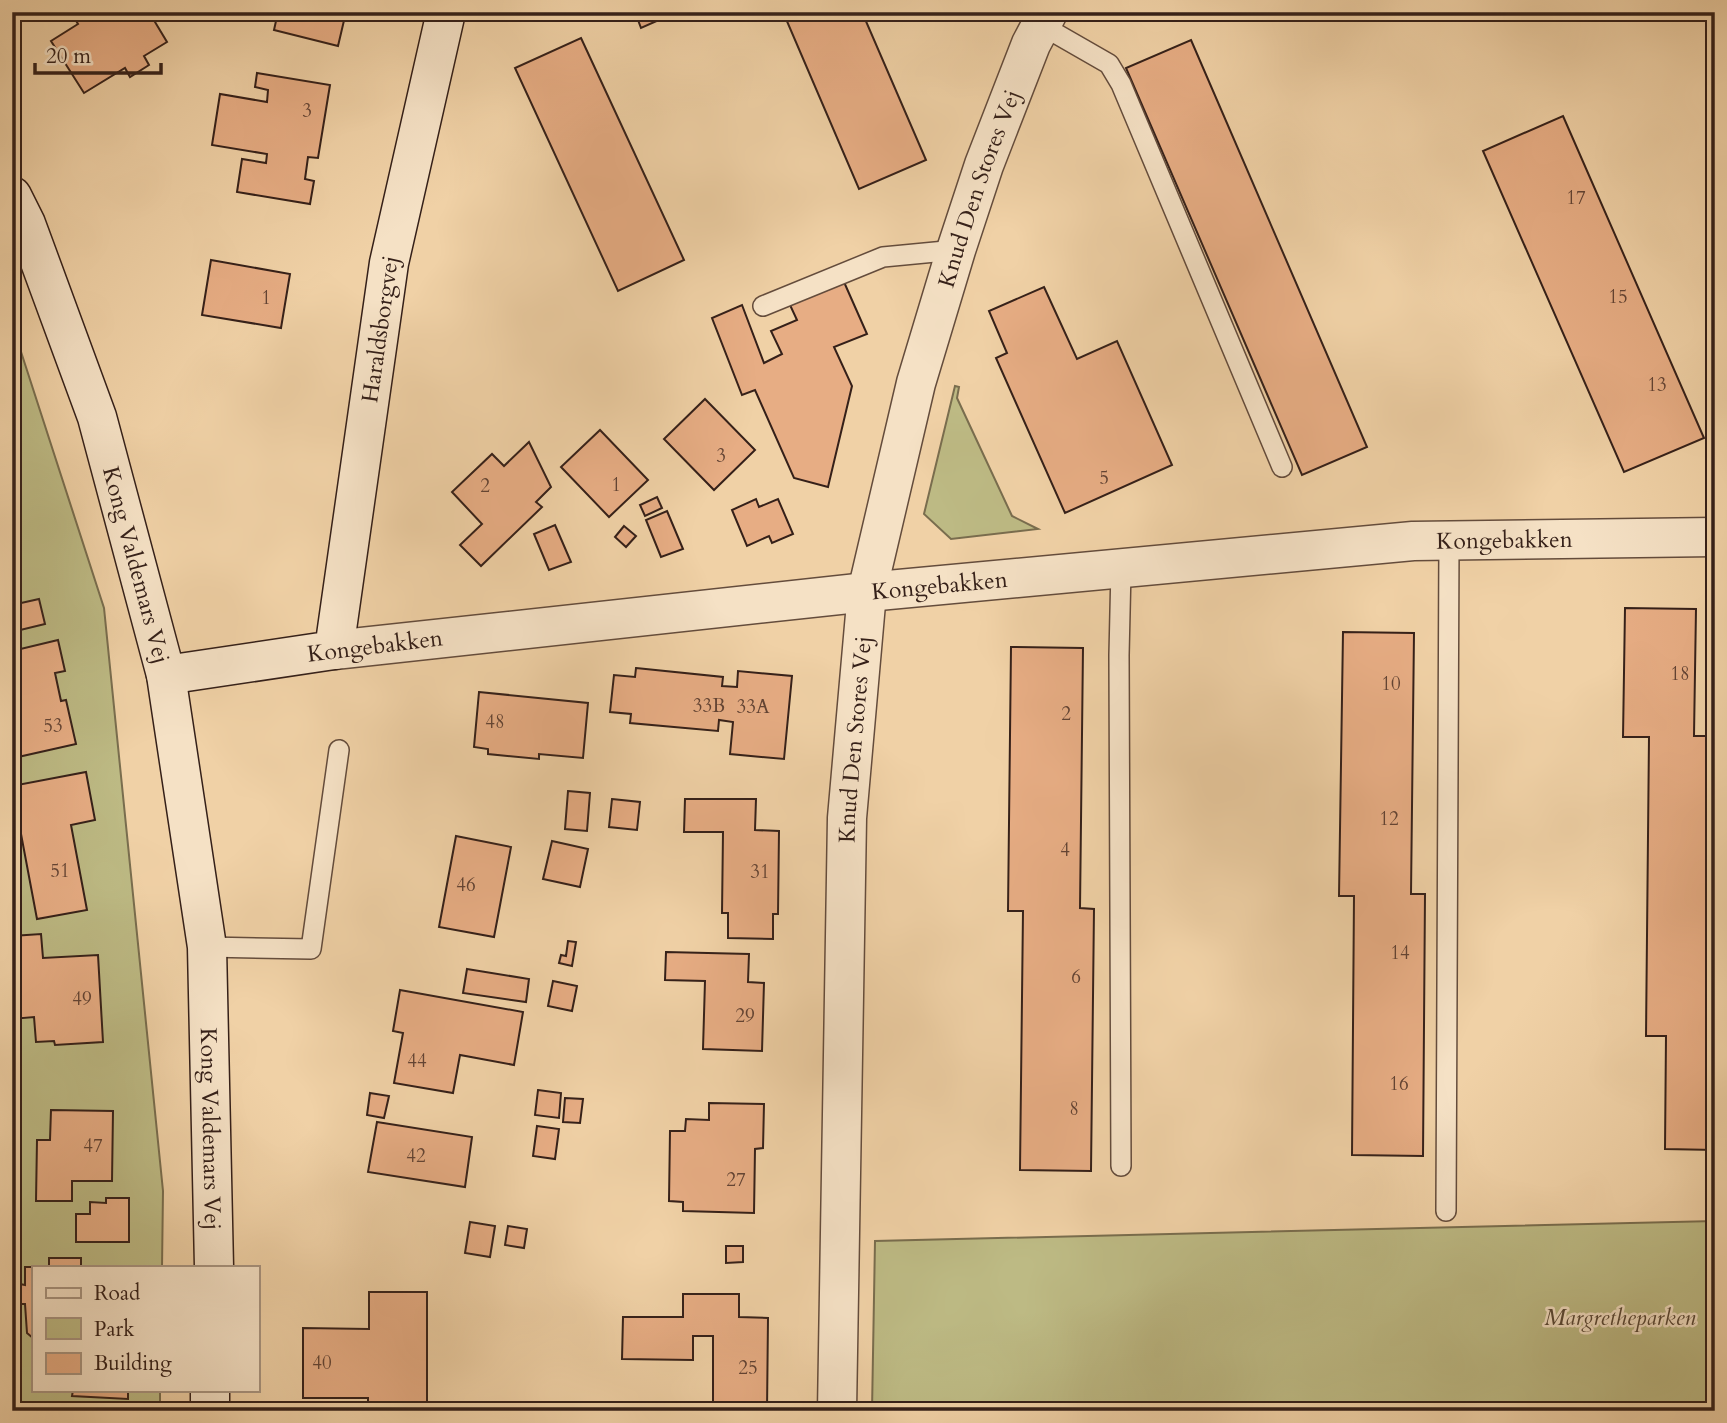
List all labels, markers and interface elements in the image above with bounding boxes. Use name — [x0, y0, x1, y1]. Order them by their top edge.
scale bar — [35, 32, 161, 76]
text: 20 m — [46, 42, 91, 71]
street label: Knud Den Stores Vej — [930, 85, 1027, 291]
house number: 3 — [302, 98, 312, 124]
house number: 17 — [1566, 185, 1586, 211]
street label: Haraldsborgvej — [354, 252, 406, 405]
house number: 15 — [1608, 284, 1628, 310]
house number: 1 — [261, 285, 271, 311]
house number: 13 — [1647, 372, 1667, 398]
house number: 3 — [716, 443, 726, 469]
street label: Kong Valdemars Vej — [95, 463, 178, 667]
house number: 5 — [1099, 465, 1109, 491]
house number: 1 — [611, 472, 621, 498]
house number: 2 — [480, 473, 490, 499]
street label: Kongebakken — [1436, 523, 1573, 556]
street label: Kongebakken — [870, 563, 1009, 607]
street label: Kongebakken — [305, 622, 445, 670]
street label: Knud Den Stores Vej — [831, 635, 879, 843]
house number: 18 — [1670, 661, 1690, 687]
house number: 10 — [1381, 671, 1401, 697]
house number: 33B — [693, 693, 725, 719]
house number: 33A — [737, 694, 770, 720]
house number: 2 — [1061, 701, 1071, 727]
house number: 48 — [485, 709, 505, 735]
house number: 53 — [43, 713, 63, 739]
house number: 12 — [1379, 806, 1399, 832]
house number: 4 — [1060, 837, 1070, 863]
house number: 51 — [50, 858, 70, 884]
house number: 31 — [750, 859, 770, 885]
house number: 46 — [456, 872, 476, 898]
house number: 14 — [1390, 940, 1410, 966]
house number: 6 — [1071, 964, 1081, 990]
house number: 49 — [72, 986, 92, 1012]
house number: 29 — [735, 1003, 755, 1029]
street label: Kong Valdemars Vej — [193, 1027, 229, 1231]
house number: 44 — [407, 1048, 427, 1074]
house number: 16 — [1389, 1071, 1409, 1097]
house number: 8 — [1069, 1096, 1079, 1122]
house number: 47 — [83, 1133, 103, 1159]
house number: 42 — [406, 1143, 426, 1169]
house number: 27 — [726, 1167, 746, 1193]
legend — [32, 1266, 259, 1392]
text: Road — [94, 1279, 140, 1308]
park label: Margretheparken — [1544, 1302, 1697, 1333]
text: Park — [94, 1315, 135, 1344]
text: Building — [94, 1349, 172, 1378]
house number: 40 — [312, 1350, 332, 1376]
house number: 25 — [738, 1355, 758, 1381]

